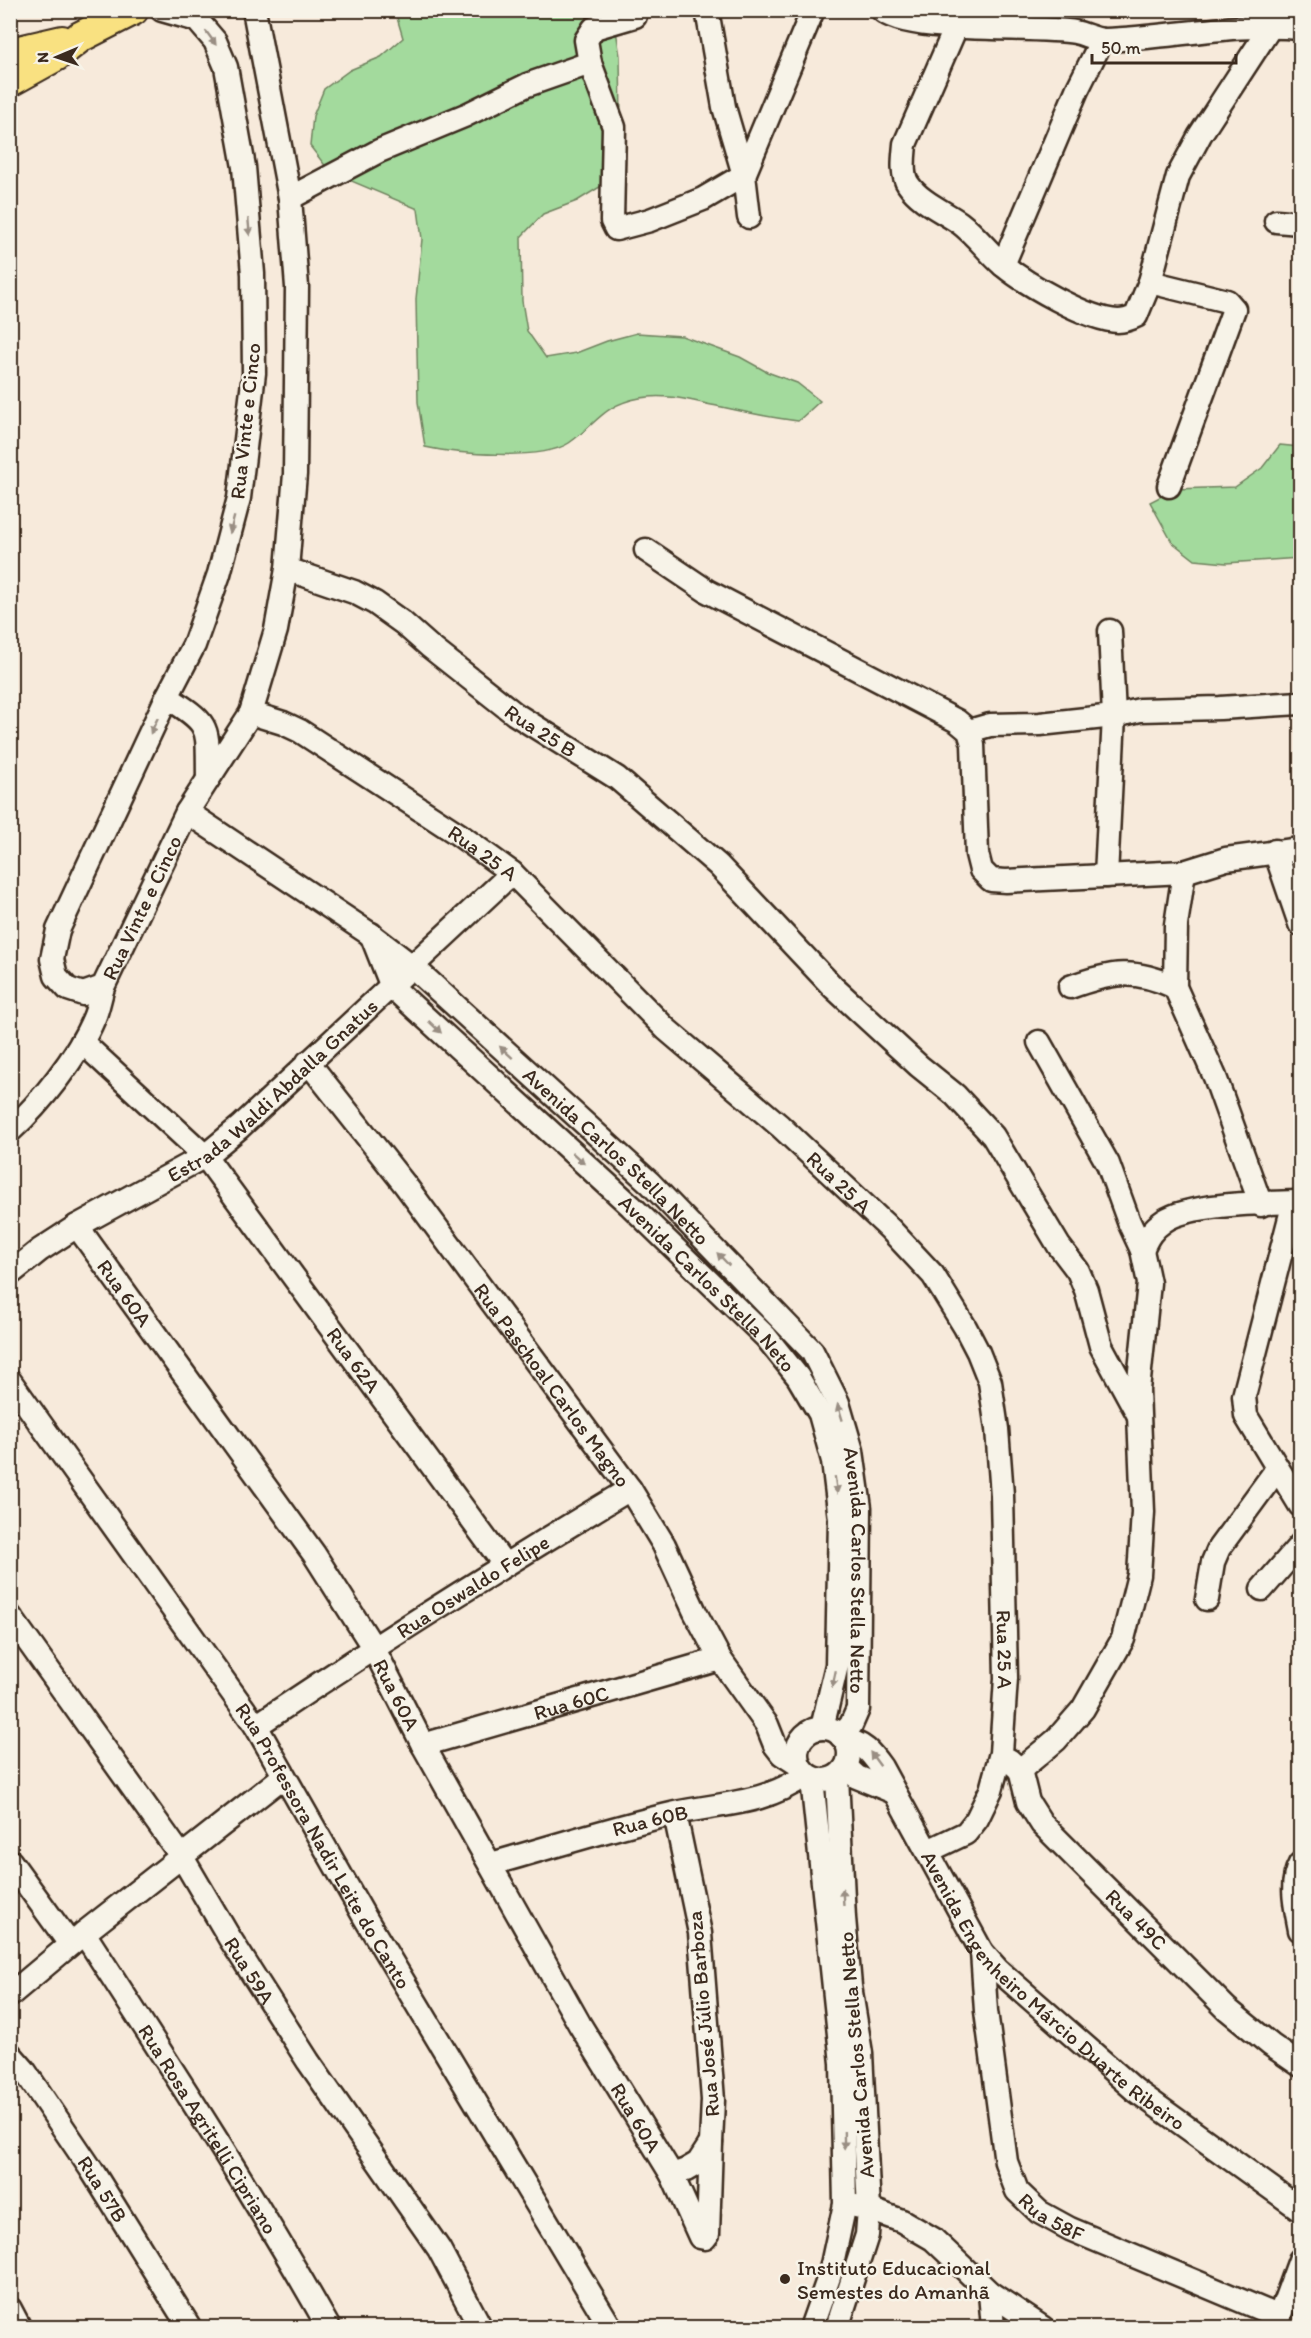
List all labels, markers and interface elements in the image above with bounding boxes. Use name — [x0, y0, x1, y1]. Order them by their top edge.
north arrow — [27, 27, 87, 87]
scale bar — [1092, 27, 1236, 65]
one-way arrow — [205, 29, 217, 45]
text: 50 m — [1101, 37, 1141, 59]
text: N — [33, 52, 52, 63]
one-way arrow — [244, 218, 254, 237]
street label: Rua Vinte e Cinco — [224, 342, 266, 500]
one-way arrow — [227, 516, 236, 534]
street label: Rua 25 B — [500, 698, 581, 762]
one-way arrow — [149, 717, 158, 734]
street label: Rua 25 A — [444, 819, 523, 886]
street label: Rua Vinte e Cinco — [96, 831, 187, 984]
street label: Estrada Waldi Abdalla Gnatus — [163, 993, 382, 1187]
one-way arrow — [427, 1020, 442, 1034]
one-way arrow — [499, 1046, 514, 1059]
street label: Avenida Carlos Stella Netto — [518, 1062, 715, 1250]
street label: Rua 25 A — [802, 1145, 878, 1218]
one-way arrow — [571, 1151, 585, 1165]
street label: Avenida Carlos Stella Neto — [614, 1189, 801, 1377]
one-way arrow — [716, 1252, 730, 1267]
street label: Rua 60A — [92, 1254, 158, 1331]
street label: Rua Paschoal Carlos Magno — [469, 1278, 636, 1492]
street label: Rua 62A — [322, 1322, 387, 1398]
one-way arrow — [835, 1403, 844, 1421]
street label: Avenida Carlos Stella Netto — [839, 1445, 873, 1694]
one-way arrow — [831, 1475, 840, 1494]
street label: Rua Oswaldo Felipe — [392, 1529, 553, 1643]
street label: Rua 25 A — [992, 1610, 1019, 1691]
street label: Rua 60A — [369, 1654, 426, 1735]
one-way arrow — [829, 1670, 838, 1689]
street label: Rua 60C — [530, 1679, 611, 1725]
street label: Rua Professora Nadir Leite do Canto — [231, 1697, 417, 1993]
one-way arrow — [869, 1752, 881, 1768]
street label: Rua 60B — [609, 1798, 690, 1841]
street label: Avenida Engenheiro Márcio Duarte Ribeiro — [916, 1846, 1191, 2135]
street label: Rua 49C — [1101, 1883, 1173, 1955]
one-way arrow — [838, 1888, 847, 1907]
street label: Rua José Júlio Barboza — [682, 1910, 724, 2118]
street label: Avenida Carlos Stella Netto — [833, 1931, 879, 2179]
street label: Rua 59A — [219, 1932, 281, 2009]
street label: Rua Rosa Agritelli Cipriano — [133, 2019, 284, 2238]
street label: Rua 60A — [606, 2078, 668, 2157]
one-way arrow — [839, 2130, 848, 2149]
street label: Rua 57B — [73, 2151, 133, 2227]
street label: Rua 58F — [1014, 2187, 1088, 2246]
place label: Instituto Educacional Semestes do Amanhã — [797, 2255, 991, 2304]
marker: Instituto Educacional Semestes do Amanhã — [778, 2272, 792, 2286]

